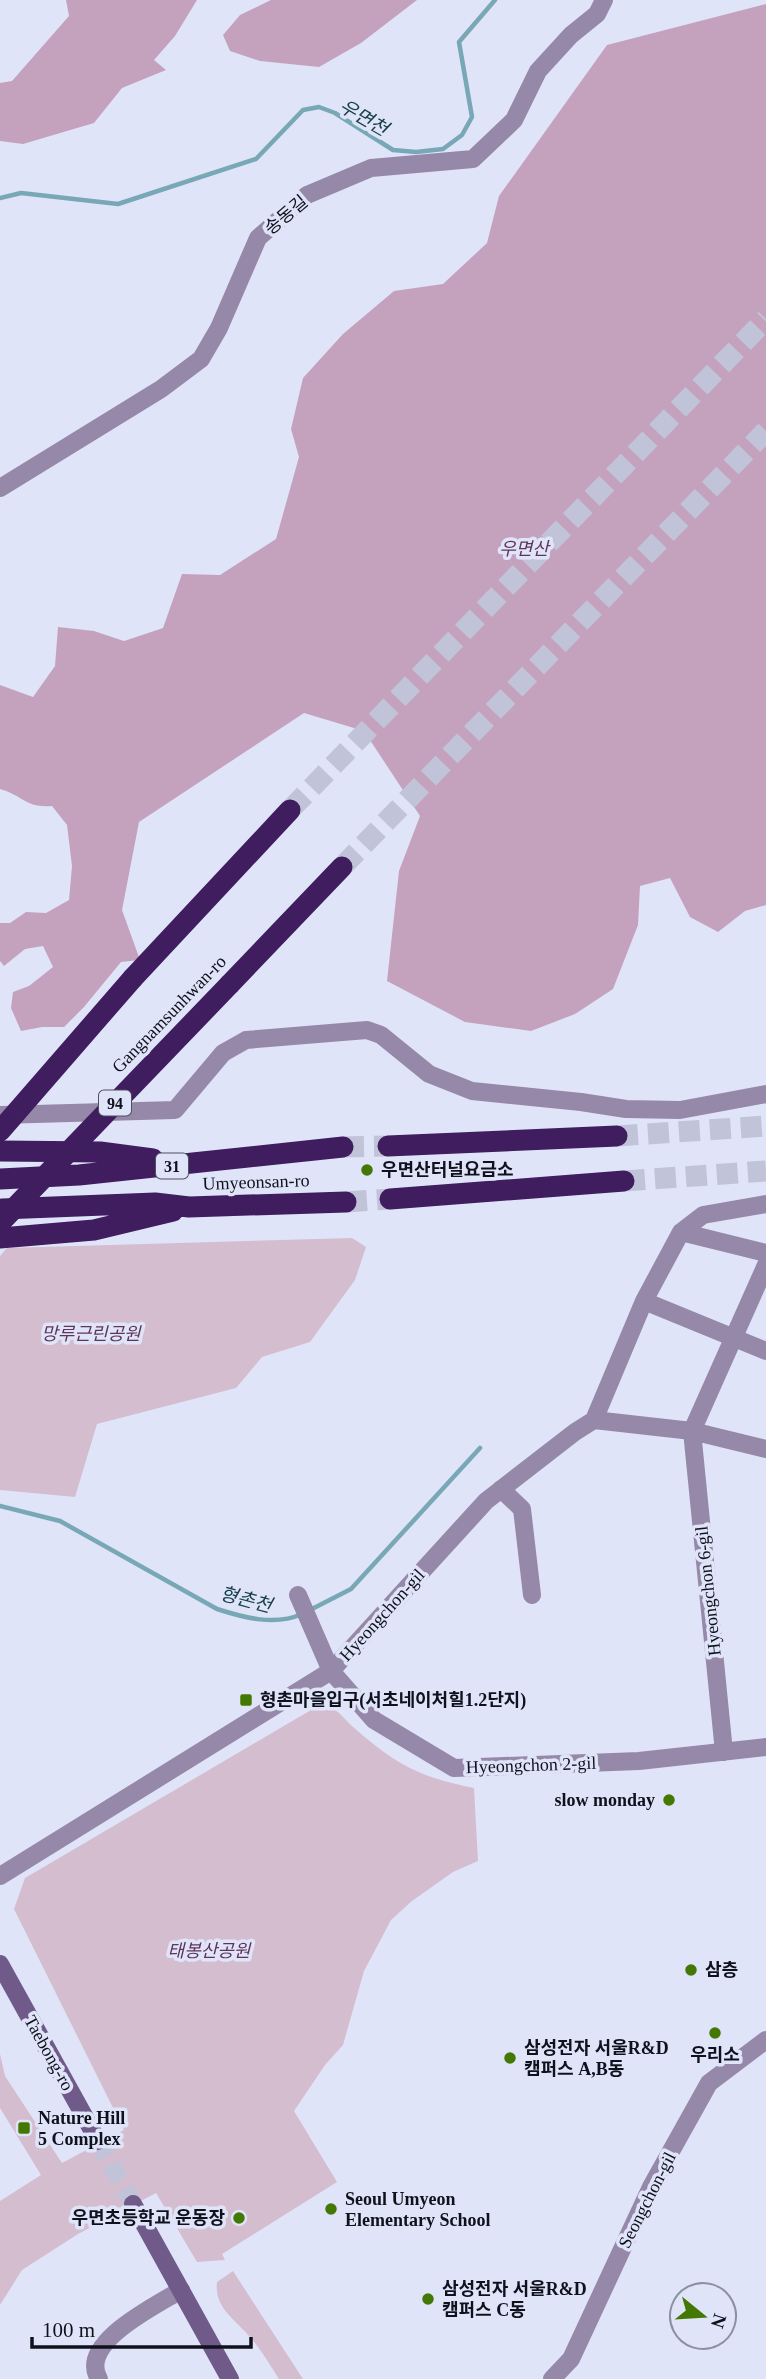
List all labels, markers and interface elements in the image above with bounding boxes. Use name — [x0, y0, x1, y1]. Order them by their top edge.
water label: 우면천 — [336, 95, 393, 140]
street label: 송동길 — [261, 191, 311, 239]
park label: 우면산 — [499, 539, 551, 559]
street label: Gangnamsunhwan-ro — [108, 951, 230, 1077]
road number: 94 — [99, 1091, 131, 1116]
road number: 31 — [156, 1154, 188, 1178]
place label: 우면산터널요금소 — [381, 1160, 513, 1180]
marker: 우면산터널요금소 — [359, 1162, 375, 1178]
street label: Umyeonsan-ro — [202, 1170, 310, 1194]
park label: 망루근린공원 — [41, 1324, 142, 1344]
street label: Hyeongchon 6-gil — [691, 1525, 725, 1657]
street label: Hyeongchon-gil — [335, 1565, 429, 1665]
water label: 형촌천 — [218, 1583, 275, 1617]
place label: 형촌마을입구(서초네이처힐1.2단지) — [260, 1690, 526, 1711]
marker: 형촌마을입구(서초네이처힐1.2단지) — [238, 1692, 254, 1708]
street label: Hyeongchon 2-gil — [465, 1753, 597, 1777]
place label: slow monday — [554, 1790, 655, 1810]
marker: slow monday — [661, 1792, 677, 1808]
park label: 태봉산공원 — [168, 1941, 252, 1961]
place label: 삼층 — [705, 1960, 738, 1980]
marker: 삼층 — [683, 1962, 699, 1978]
street label: Taebong-ro — [20, 2012, 78, 2094]
marker: 우리소 — [707, 2025, 723, 2041]
place label: 삼성전자 서울R&D 캠퍼스 A,B동 — [524, 2038, 669, 2079]
place label: 우리소 — [690, 2045, 740, 2065]
marker: 삼성전자 서울R&D 캠퍼스 A,B동 — [502, 2050, 518, 2066]
place label: Nature Hill 5 Complex — [38, 2108, 125, 2149]
marker: Nature Hill 5 Complex — [16, 2120, 32, 2136]
street label: Seongchon-gil — [614, 2149, 680, 2251]
place label: Seoul Umyeon Elementary School — [345, 2189, 491, 2230]
marker: Seoul Umyeon Elementary School — [323, 2201, 339, 2217]
place label: 우면초등학교 운동장 — [71, 2208, 225, 2228]
marker: 우면초등학교 운동장 — [231, 2210, 247, 2226]
place label: 삼성전자 서울R&D 캠퍼스 C동 — [442, 2279, 587, 2320]
north arrow — [668, 2281, 738, 2351]
marker: 삼성전자 서울R&D 캠퍼스 C동 — [420, 2291, 436, 2307]
scale bar — [32, 2306, 250, 2350]
text: N — [707, 2311, 731, 2331]
text: 100 m — [42, 2318, 95, 2342]

